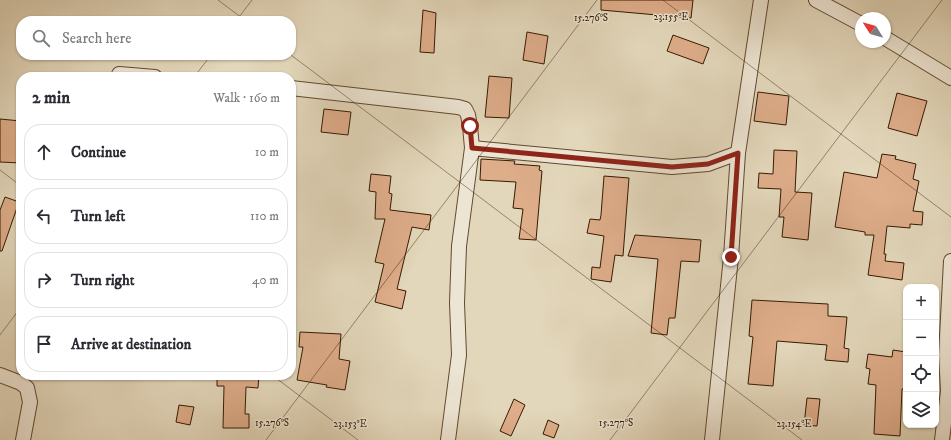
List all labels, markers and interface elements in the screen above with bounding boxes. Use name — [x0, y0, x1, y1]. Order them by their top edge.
text: 23.155°E — [654, 11, 688, 23]
text: 15.276°S — [574, 12, 608, 24]
north arrow — [855, 12, 891, 48]
search box — [16, 16, 296, 60]
icon: search — [30, 27, 52, 49]
text: Search here — [62, 29, 131, 48]
text: 2 min — [32, 87, 70, 109]
text: Walk · 160 m — [213, 90, 280, 106]
route start — [461, 117, 479, 135]
icon: ahead — [33, 141, 55, 163]
text: Continue — [71, 143, 126, 162]
text: 10 m — [255, 144, 279, 160]
icon: left — [33, 205, 55, 227]
text: Turn left — [71, 207, 125, 226]
text: 110 m — [250, 208, 279, 224]
route end — [722, 248, 740, 266]
icon: right — [33, 269, 55, 291]
text: Turn right — [71, 271, 134, 290]
text: 40 m — [252, 272, 279, 288]
map controls — [903, 284, 939, 428]
button: + — [903, 284, 939, 320]
button: − — [903, 320, 939, 356]
icon: arrive — [33, 333, 55, 355]
text: Arrive at destination — [71, 335, 191, 354]
button: locate — [903, 356, 939, 392]
button: layers — [903, 392, 939, 428]
text: 15.276°S — [255, 417, 289, 429]
text: 15.277°S — [599, 417, 633, 429]
text: 23.153°E — [333, 418, 367, 430]
text: 23.154°E — [776, 418, 812, 430]

